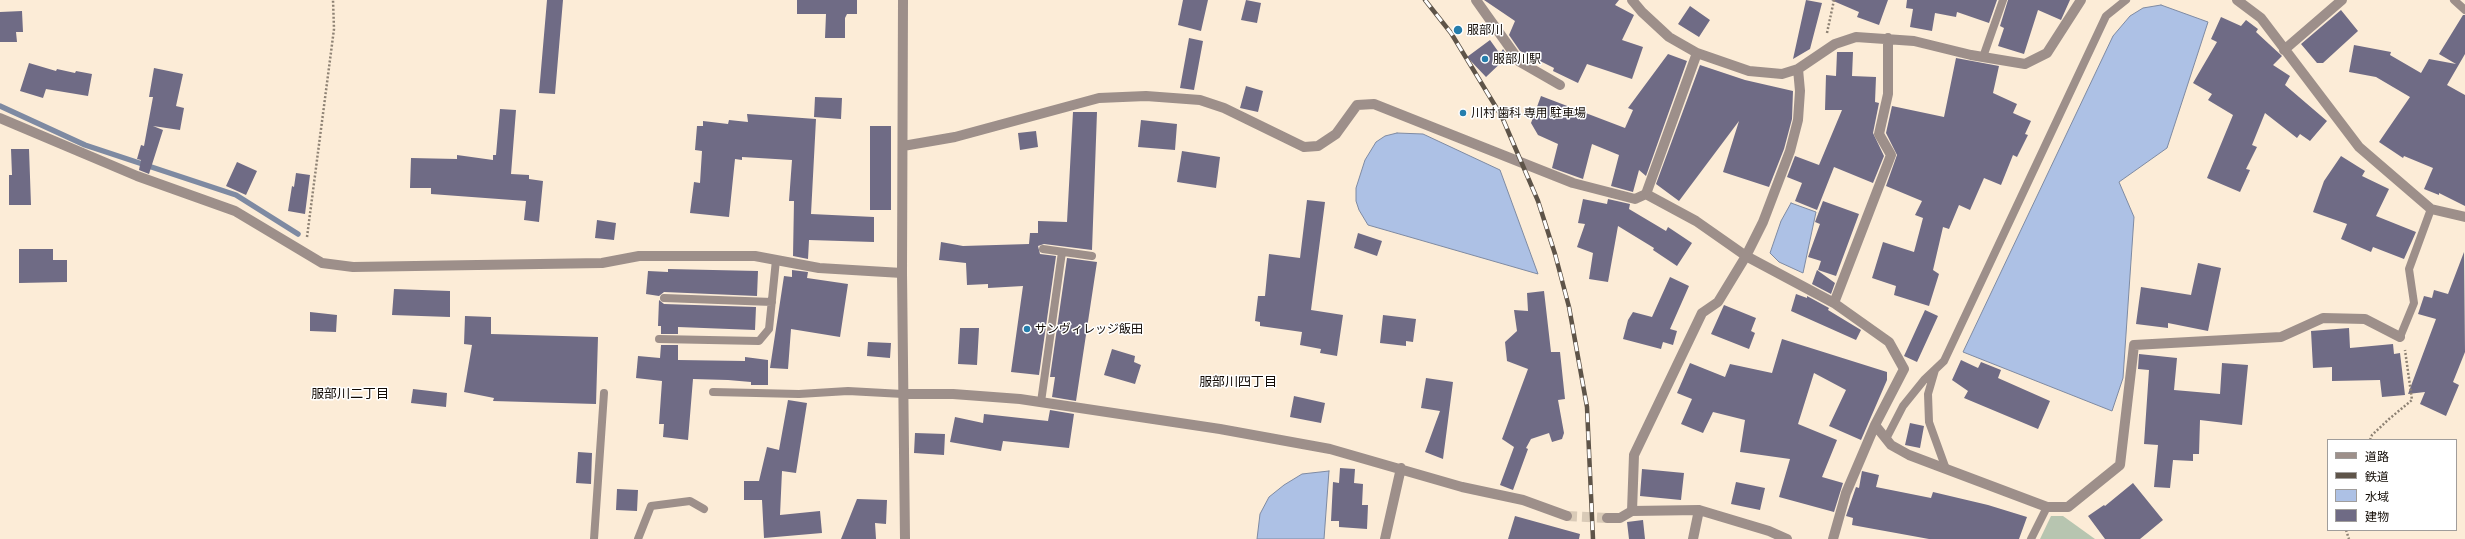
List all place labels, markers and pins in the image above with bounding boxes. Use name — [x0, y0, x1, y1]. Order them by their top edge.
place label: 服部川 — [1467, 23, 1503, 37]
marker: 服部川 — [1452, 24, 1464, 36]
place label: 服部川駅 — [1493, 52, 1541, 66]
marker: 服部川駅 — [1480, 54, 1490, 64]
place label: 川村 歯科 専用 駐車場 — [1471, 106, 1586, 120]
marker: 川村 歯科 専用 駐車場 — [1458, 108, 1468, 118]
place label: サンヴィレッジ飯田 — [1035, 322, 1143, 336]
marker: サンヴィレッジ飯田 — [1022, 324, 1032, 334]

